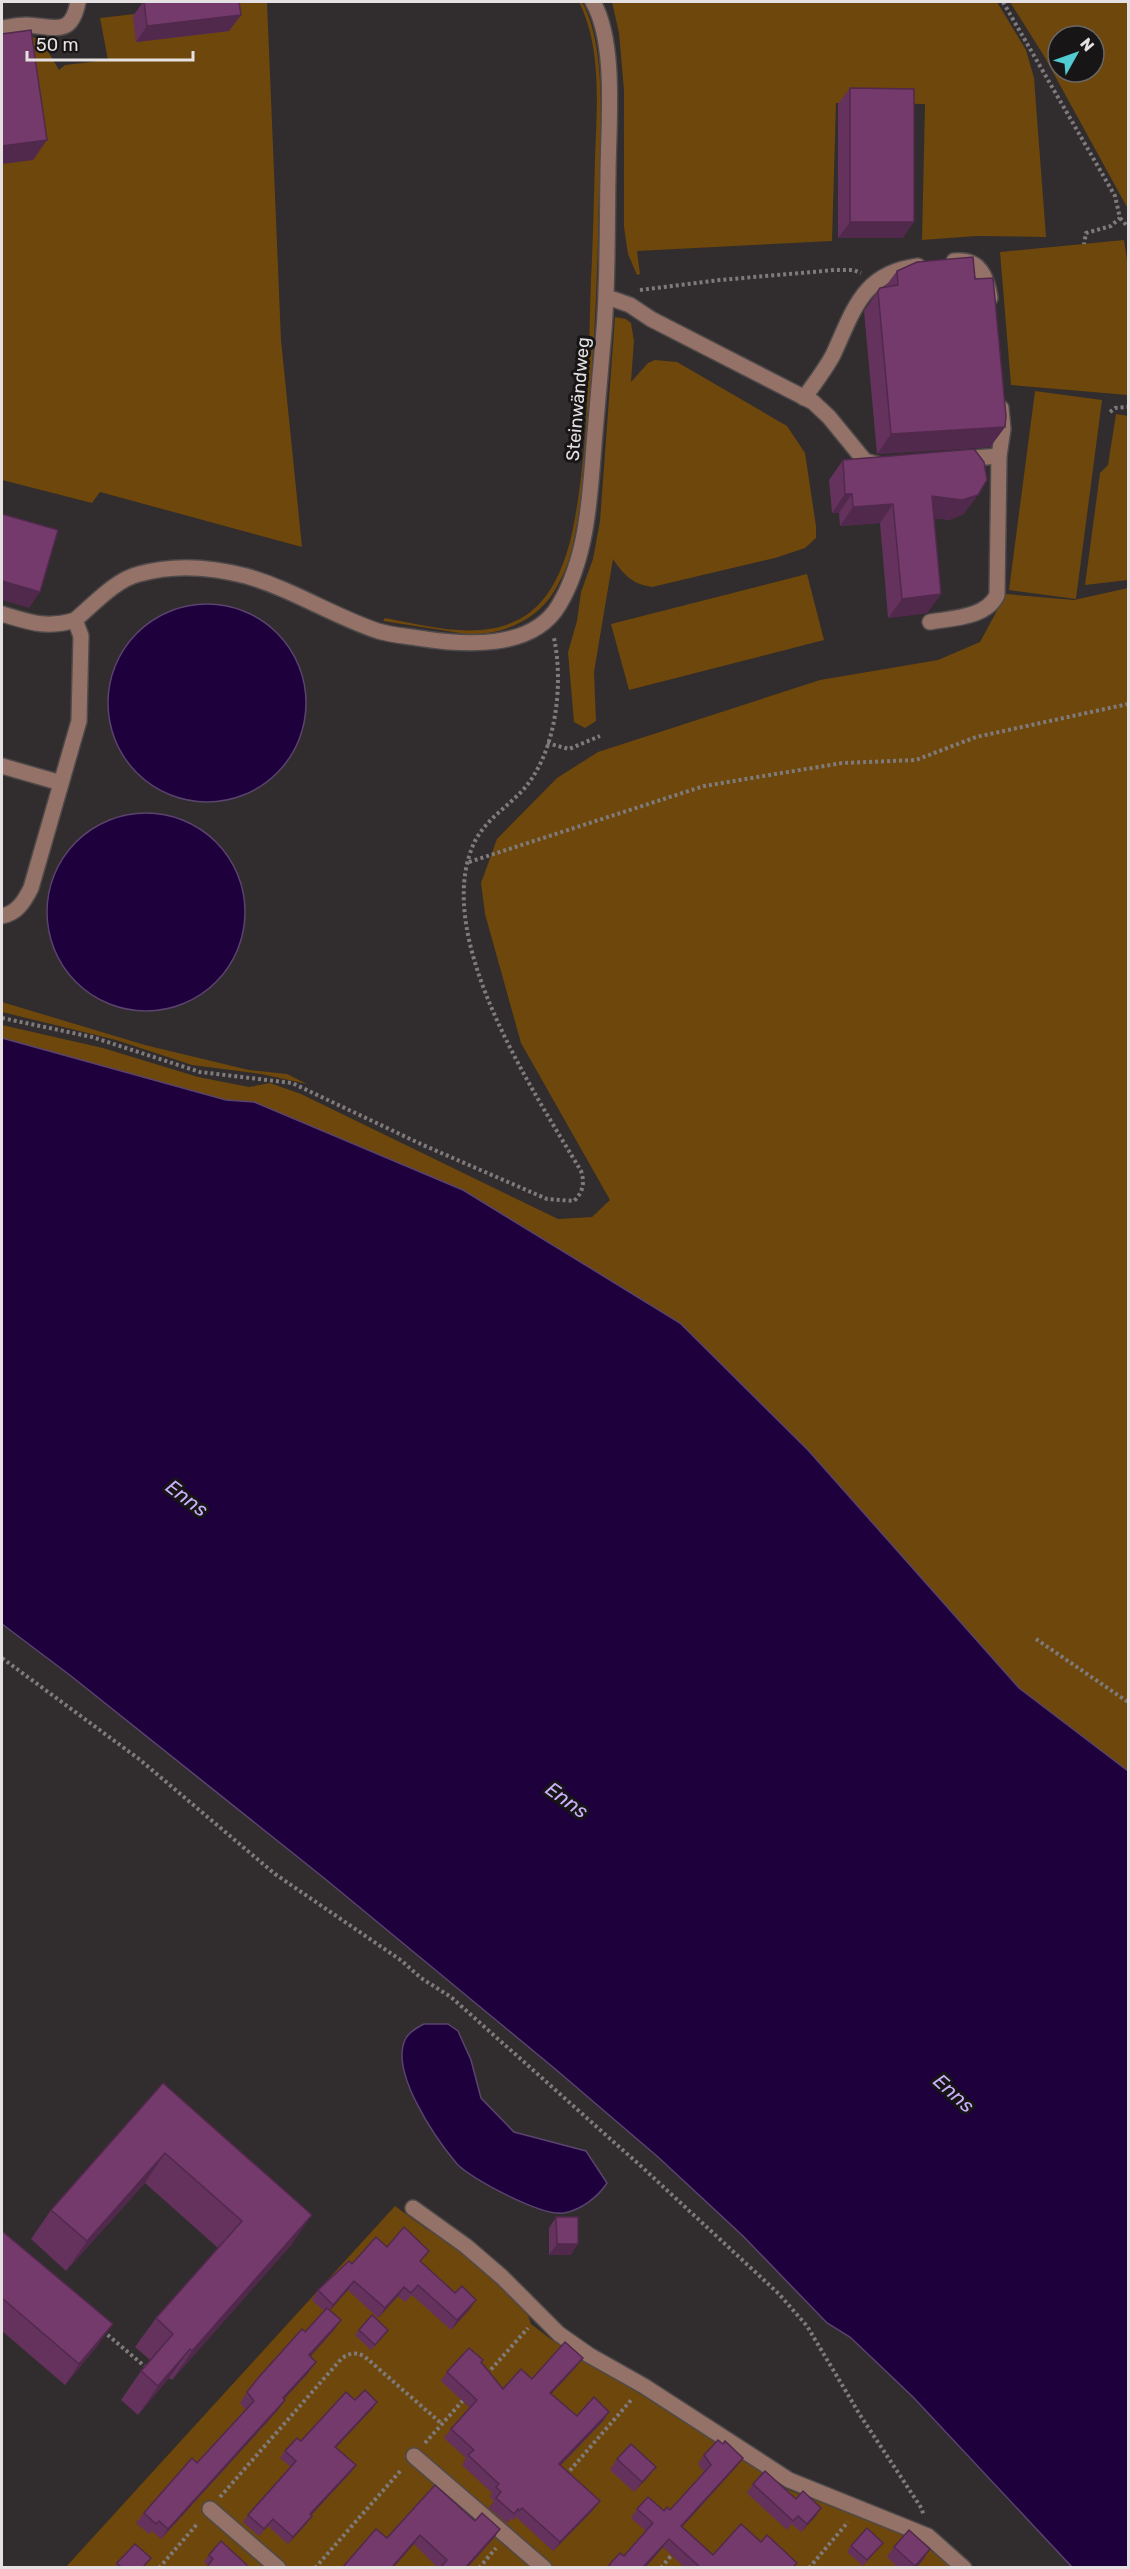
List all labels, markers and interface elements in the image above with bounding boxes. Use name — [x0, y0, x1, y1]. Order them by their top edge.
scale bar — [27, 24, 194, 62]
north arrow — [1046, 24, 1106, 84]
text: 50 m — [36, 34, 79, 56]
text: N — [1076, 34, 1098, 55]
street label: Steinwändweg — [562, 336, 594, 462]
water label: Enns — [161, 1474, 213, 1522]
water label: Enns — [541, 1777, 593, 1823]
water label: Enns — [929, 2069, 979, 2117]

